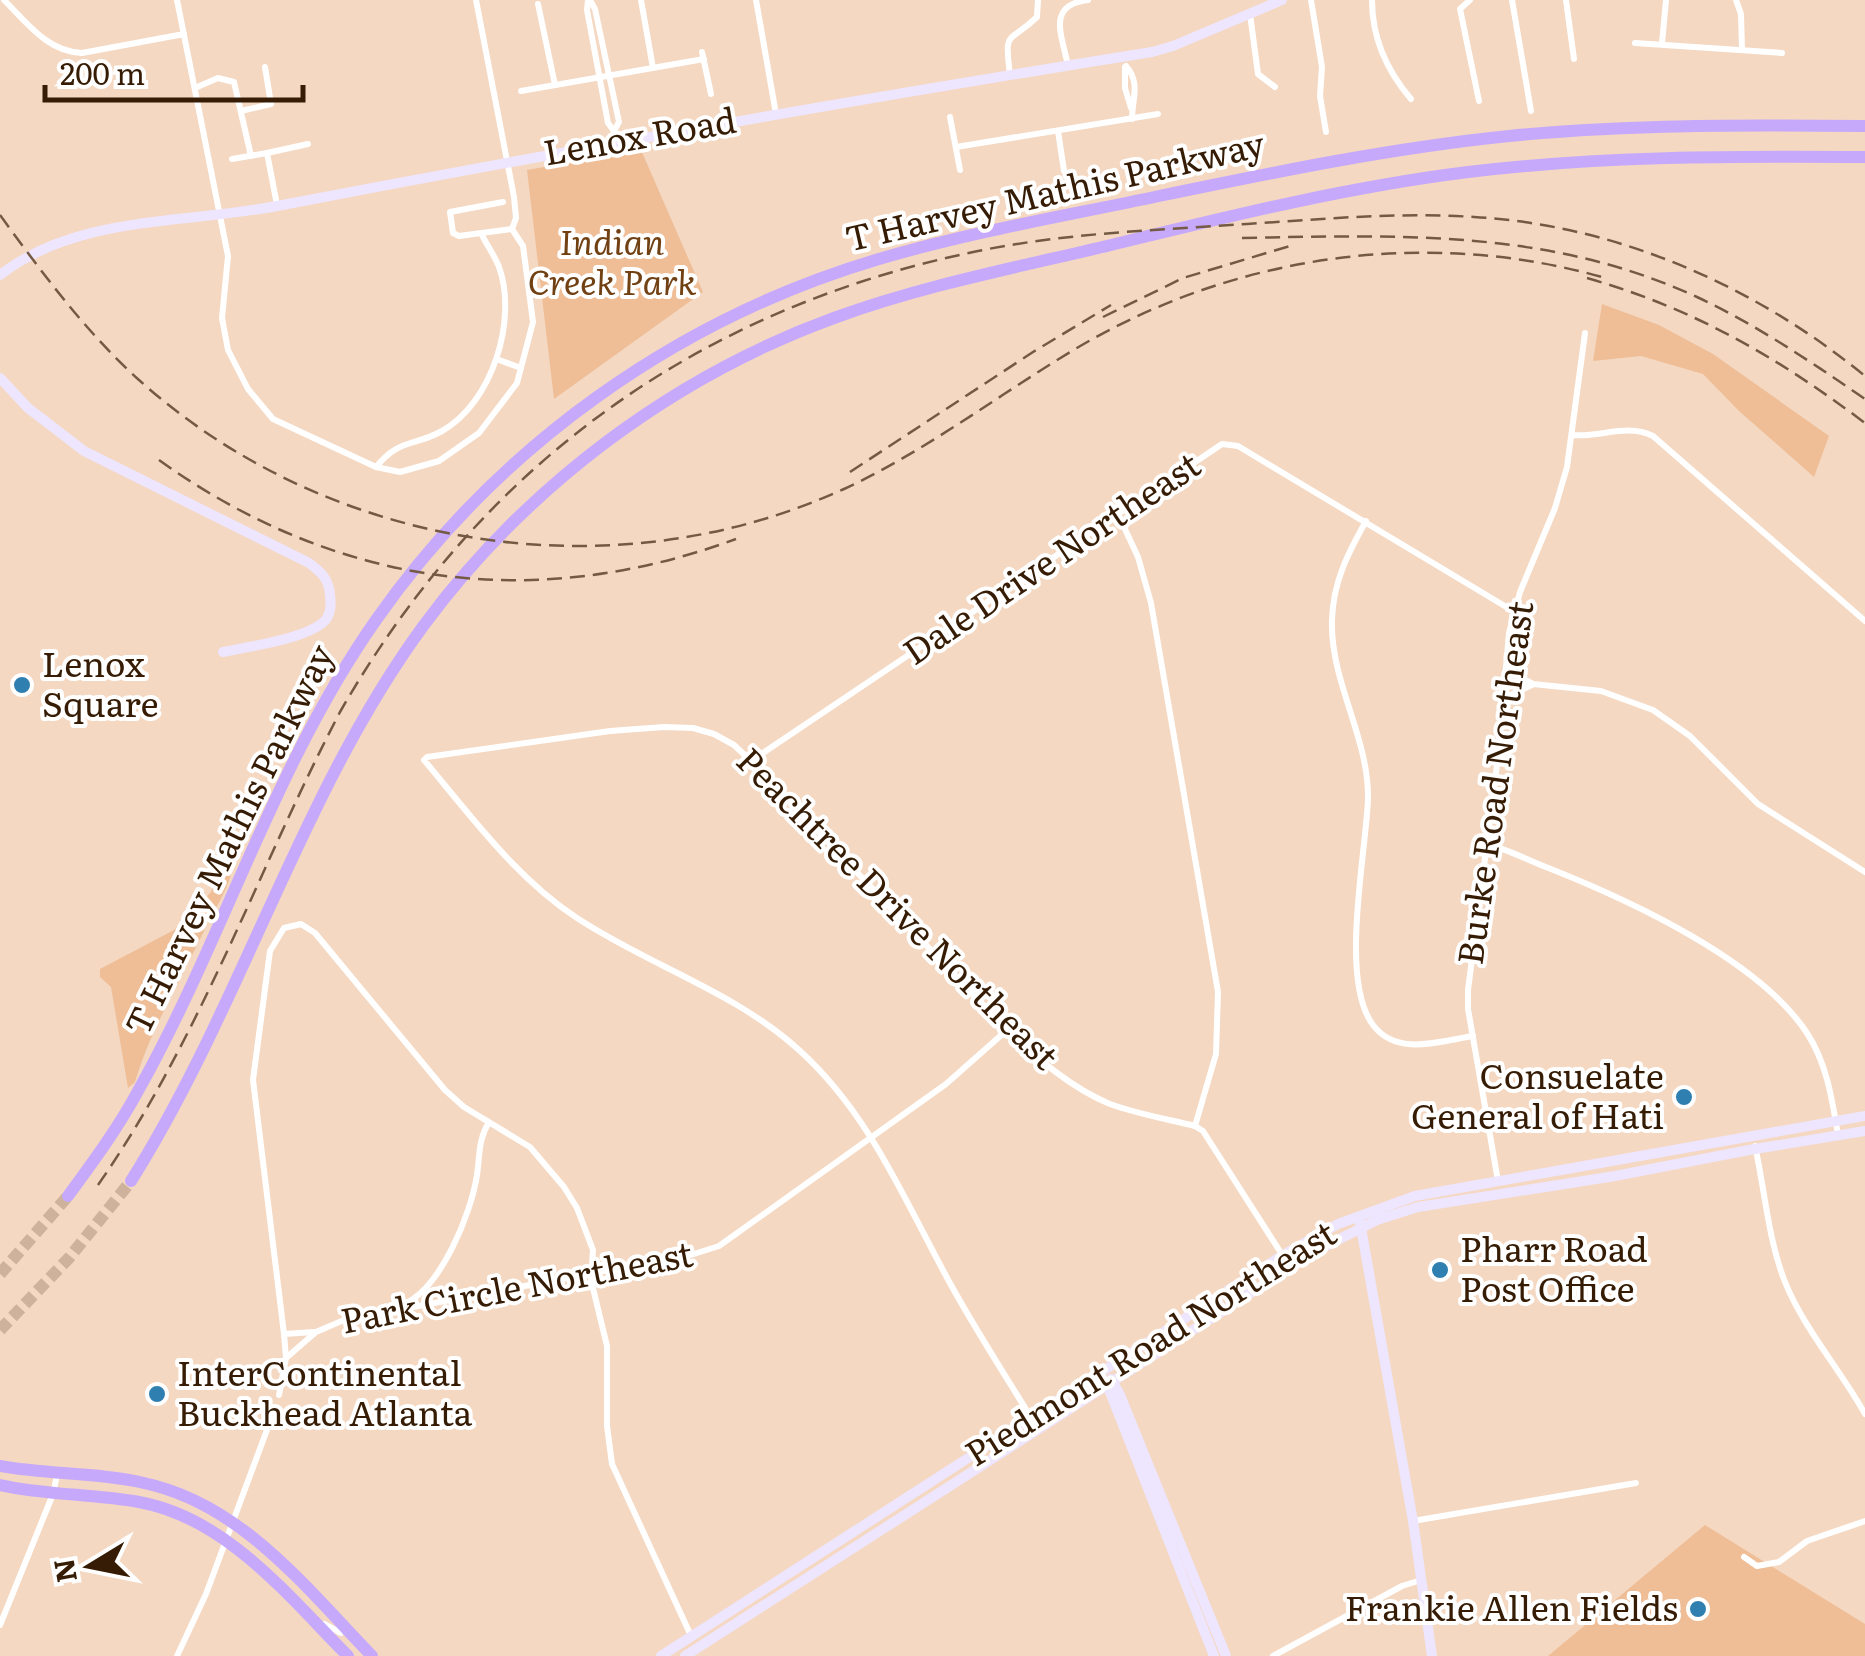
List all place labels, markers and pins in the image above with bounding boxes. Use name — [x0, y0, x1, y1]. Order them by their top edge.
place label: Lenox Square — [42, 636, 159, 728]
marker: Lenox Square — [11, 674, 33, 696]
place label: Consuelate General of Hati — [1411, 1048, 1664, 1140]
marker: Consuelate General of Hati — [1673, 1086, 1695, 1108]
place label: Pharr Road Post Office — [1460, 1221, 1648, 1313]
marker: Pharr Road Post Office — [1429, 1259, 1451, 1281]
place label: InterContinental Buckhead Atlanta — [177, 1345, 472, 1437]
marker: InterContinental Buckhead Atlanta — [146, 1383, 168, 1405]
place label: Frankie Allen Fields — [1345, 1580, 1678, 1632]
marker: Frankie Allen Fields — [1687, 1598, 1709, 1620]

